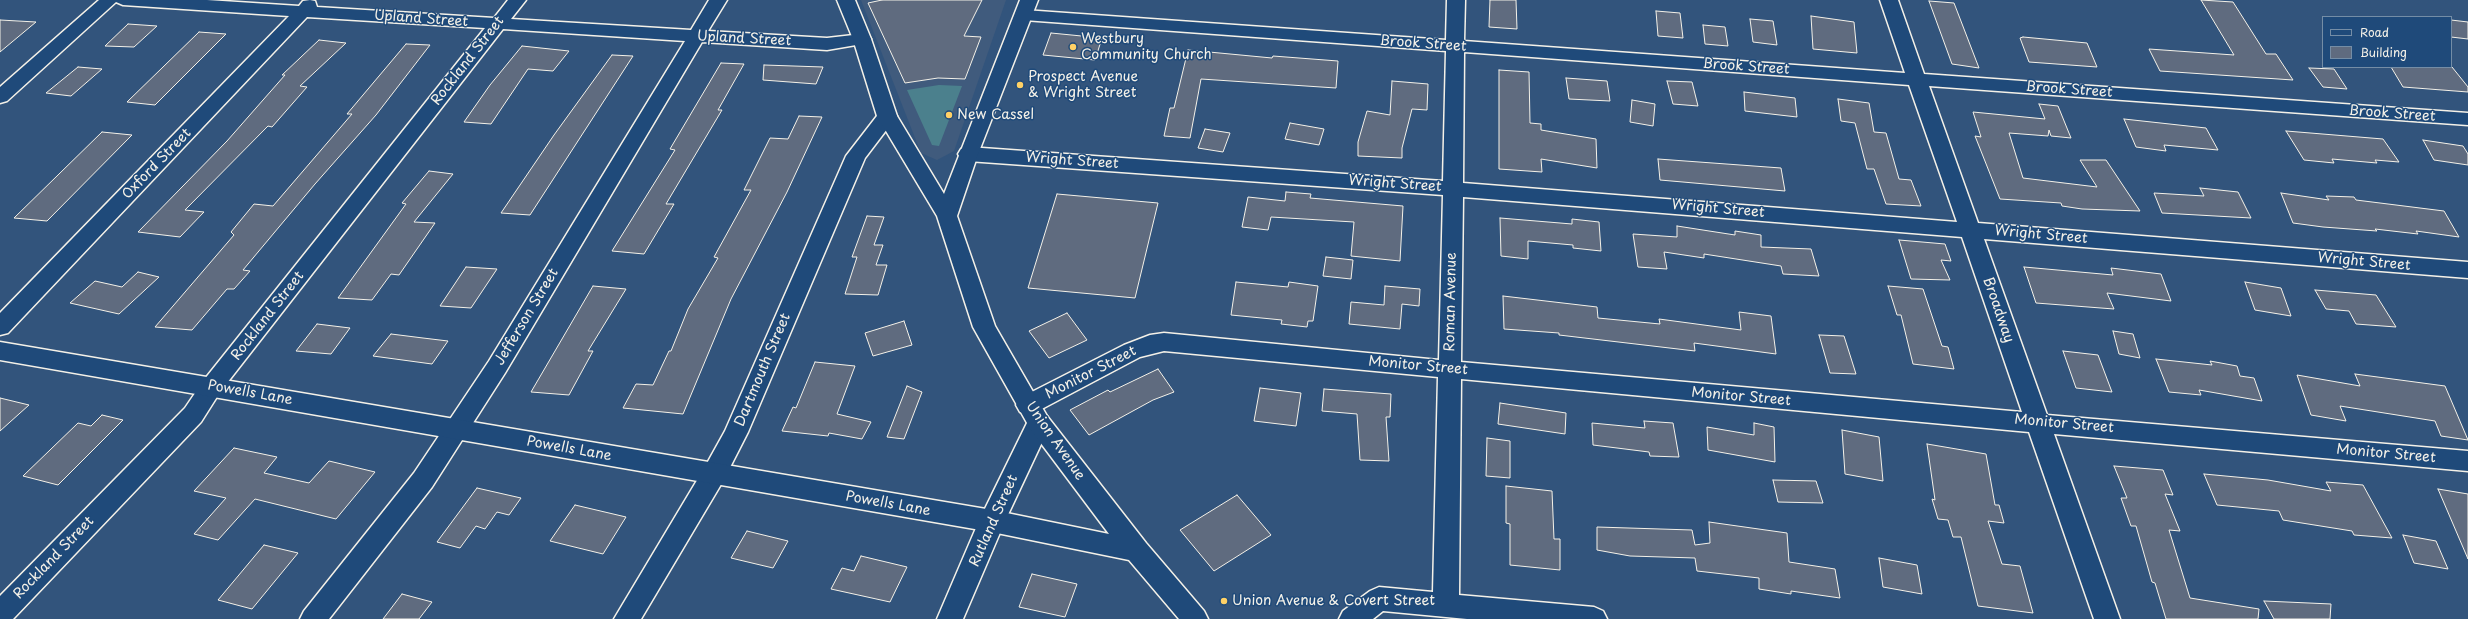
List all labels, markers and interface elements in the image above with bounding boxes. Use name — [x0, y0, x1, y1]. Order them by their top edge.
street label: Upland Street — [373, 7, 469, 31]
street label: Rockland Street — [428, 13, 508, 109]
legend — [2322, 16, 2452, 68]
text: Road — [2360, 23, 2389, 41]
street label: Upland Street — [697, 28, 791, 50]
place label: Westbury Community Church — [1081, 31, 1212, 64]
street label: Brook Street — [1379, 33, 1467, 55]
marker: Westbury Community Church — [1068, 42, 1078, 52]
text: Building — [2360, 43, 2407, 61]
street label: Brook Street — [1702, 56, 1790, 78]
place label: Prospect Avenue & Wright Street — [1028, 69, 1138, 102]
street label: Brook Street — [2025, 79, 2113, 101]
marker: Prospect Avenue & Wright Street — [1015, 80, 1025, 90]
street label: Brook Street — [2348, 103, 2436, 125]
place label: New Cassel — [957, 107, 1034, 123]
marker: New Cassel — [944, 110, 954, 120]
street label: Oxford Street — [119, 125, 195, 203]
street label: Wright Street — [1025, 149, 1119, 173]
street label: Wright Street — [1348, 172, 1442, 196]
street label: Wright Street — [1671, 197, 1765, 221]
street label: Wright Street — [1994, 223, 2088, 247]
street label: Wright Street — [2317, 250, 2411, 274]
street label: Roman Avenue — [1442, 252, 1460, 352]
street label: Jefferson Street — [492, 266, 562, 368]
street label: Rockland Street — [228, 268, 308, 364]
street label: Broadway — [1979, 275, 2017, 345]
street label: Dartmouth Street — [732, 311, 794, 429]
street label: Monitor Street — [1043, 343, 1139, 403]
street label: Monitor Street — [1368, 353, 1468, 379]
street label: Powells Lane — [206, 377, 294, 409]
street label: Monitor Street — [1691, 384, 1791, 410]
street label: Union Avenue — [1022, 398, 1088, 484]
street label: Monitor Street — [2014, 411, 2114, 437]
street label: Powells Lane — [525, 433, 613, 465]
street label: Monitor Street — [2336, 441, 2436, 467]
street label: Rutland Street — [966, 472, 1022, 570]
street label: Powells Lane — [844, 488, 932, 520]
street label: Rockland Street — [10, 513, 98, 603]
place label: Union Avenue & Covert Street — [1232, 593, 1435, 609]
marker: Union Avenue & Covert Street — [1219, 596, 1229, 606]

